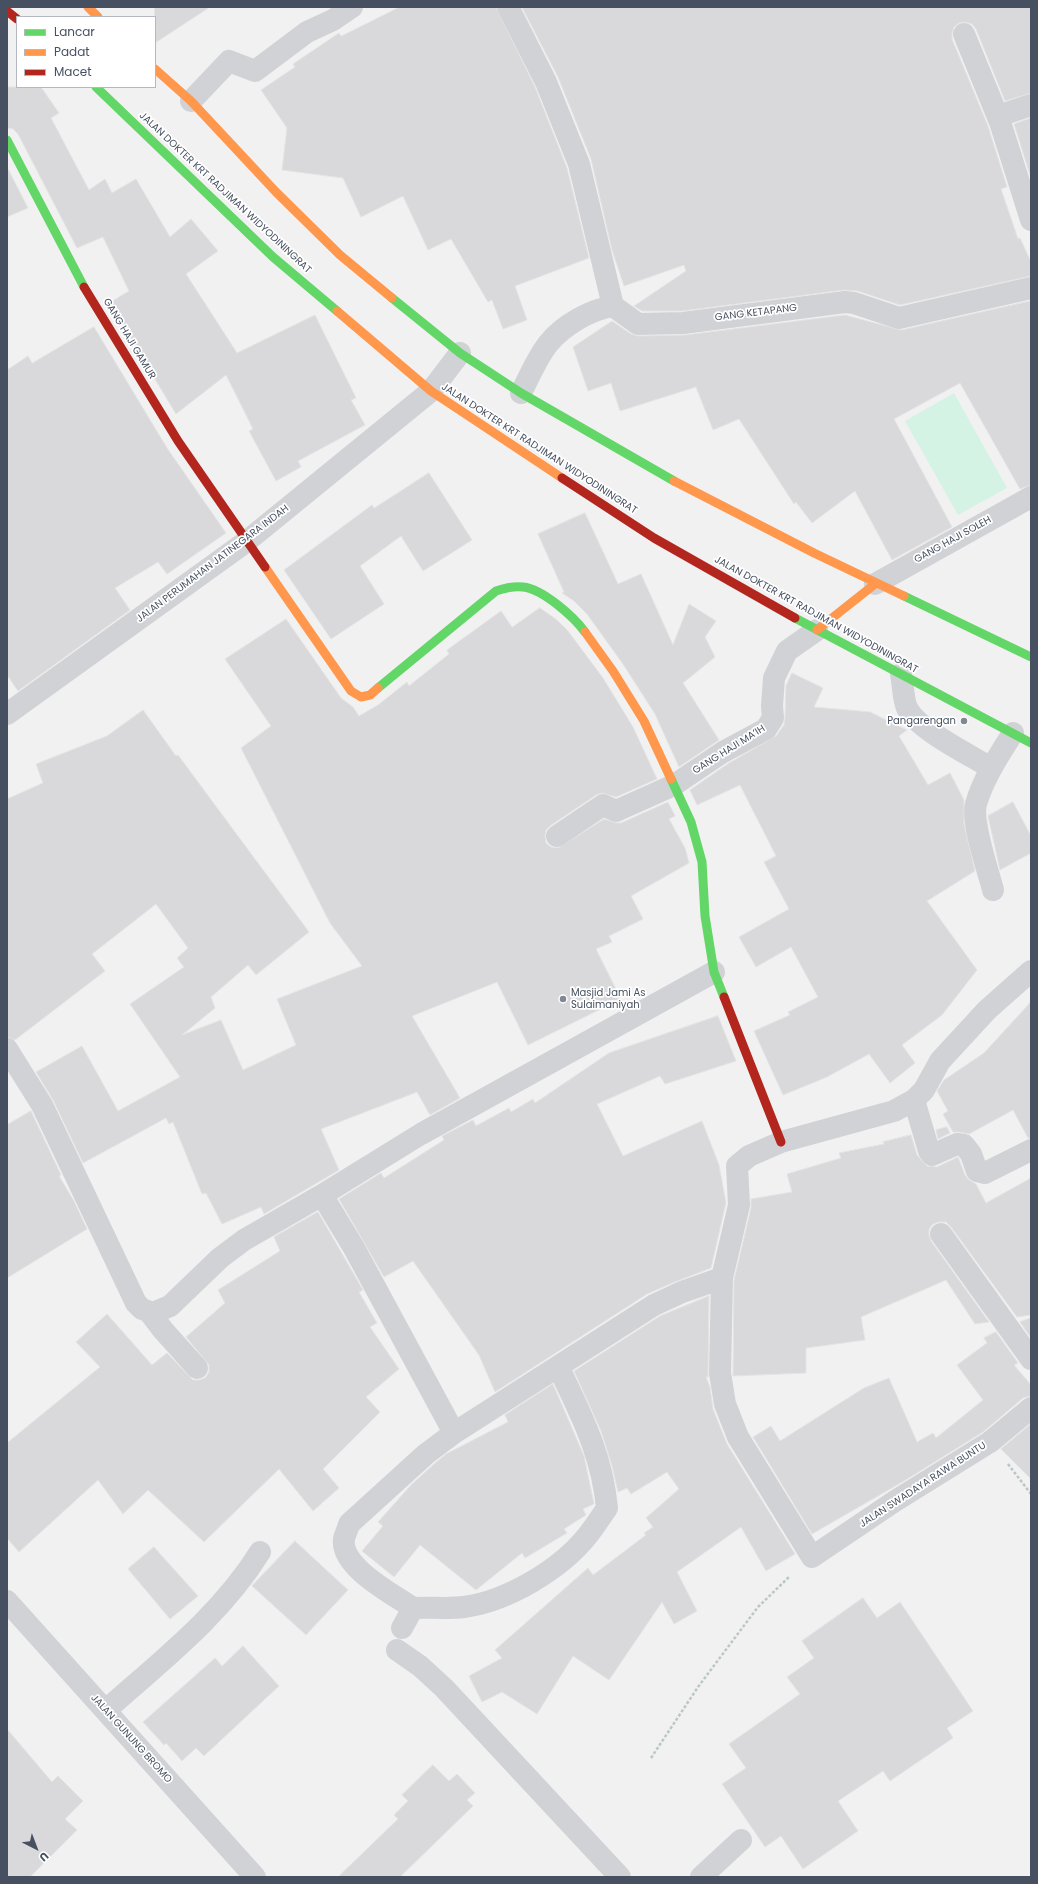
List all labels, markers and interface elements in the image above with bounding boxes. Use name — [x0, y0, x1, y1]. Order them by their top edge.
legend — [16, 16, 156, 88]
text: Lancar — [54, 23, 95, 40]
text: Padat — [54, 43, 90, 60]
text: Macet — [54, 63, 92, 80]
street label: JALAN DOKTER KRT RADJIMAN WIDYODININGRAT — [136, 110, 314, 276]
street label: GANG HAJI GAMUR — [100, 296, 158, 382]
street label: GANG KETAPANG — [714, 302, 798, 324]
street label: JALAN DOKTER KRT RADJIMAN WIDYODININGRAT — [439, 381, 639, 517]
street label: JALAN PERUMAHAN JATINEGARA INDAH — [134, 503, 292, 625]
street label: GANG HAJI SOLEH — [912, 514, 994, 566]
street label: JALAN DOKTER KRT RADJIMAN WIDYODININGRAT — [712, 554, 920, 676]
place label: Pangarengan — [887, 715, 956, 727]
marker: Pangarengan — [959, 716, 969, 726]
street label: GANG HAJI MA’IH — [691, 723, 767, 777]
place label: Masjid Jami As Sulaimaniyah — [571, 987, 645, 1010]
marker: Masjid Jami As Sulaimaniyah — [558, 994, 568, 1004]
street label: JALAN SWADAYA RAWA BUNTU — [858, 1440, 988, 1530]
street label: JALAN GUNUNG BROMO — [88, 1692, 174, 1786]
north arrow — [16, 1828, 56, 1868]
text: U — [36, 1848, 52, 1865]

